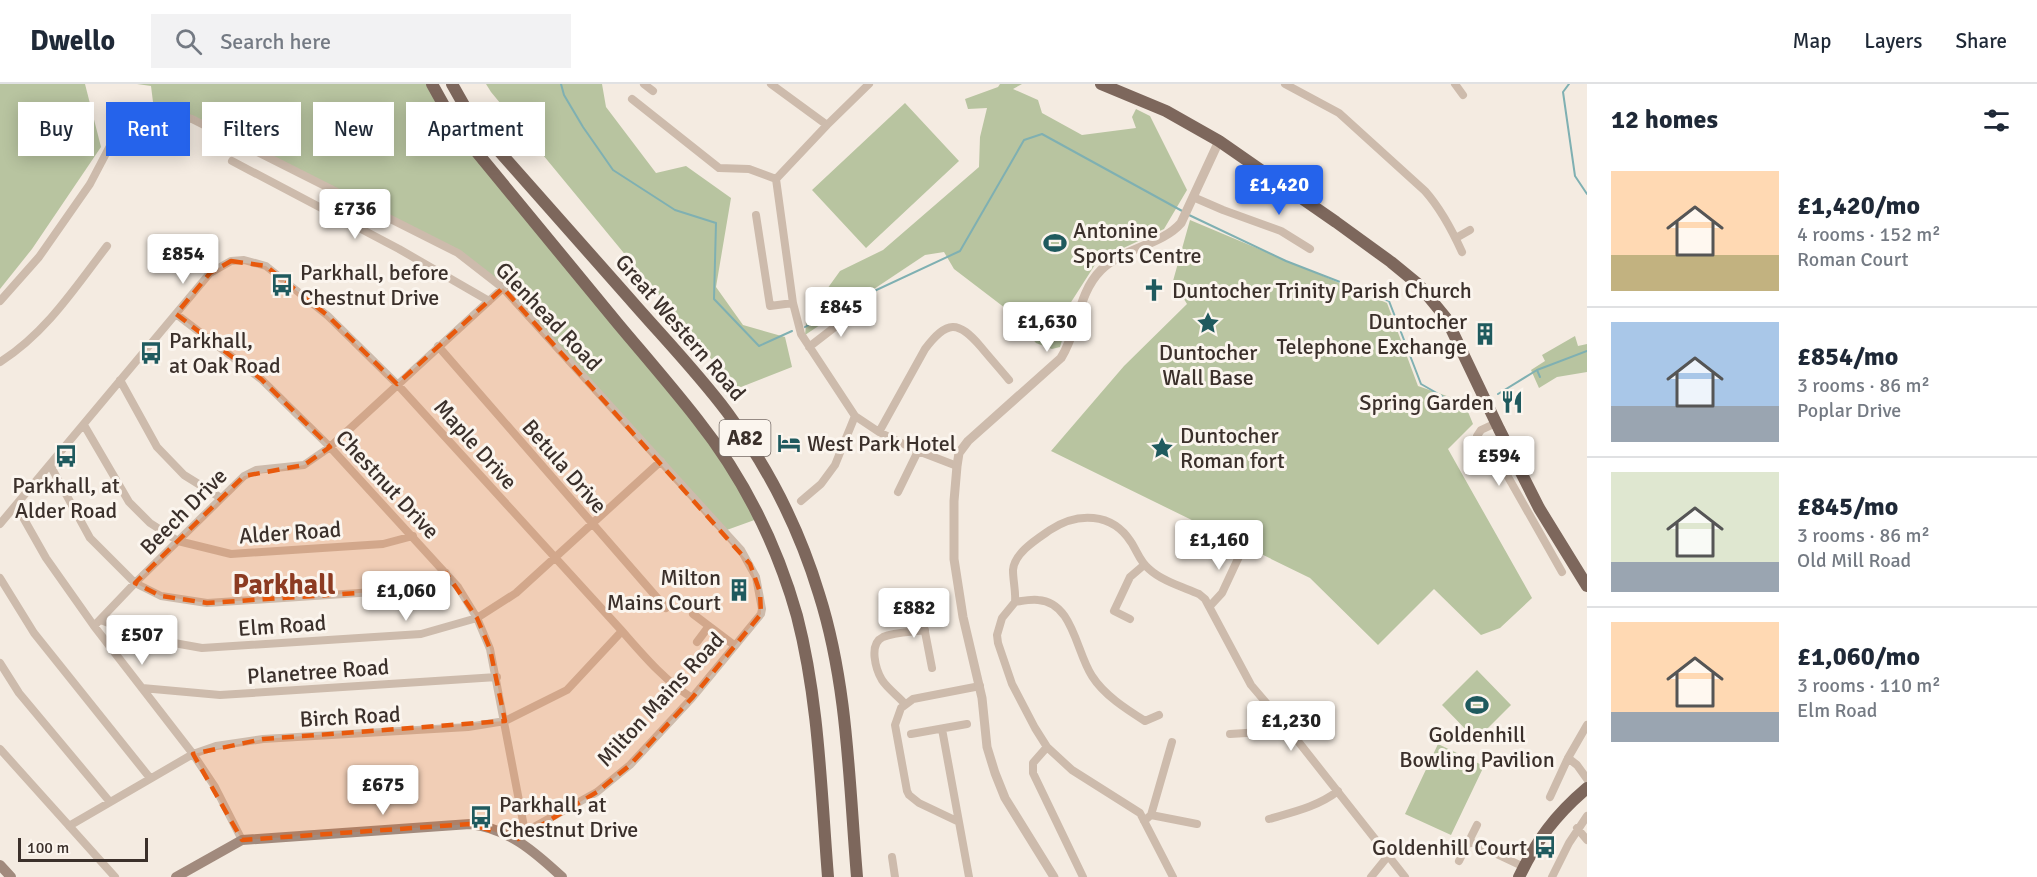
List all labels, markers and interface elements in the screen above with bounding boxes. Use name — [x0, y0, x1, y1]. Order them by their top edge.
search box — [151, 14, 571, 68]
text: Dwello — [30, 24, 115, 58]
icon: search — [172, 25, 205, 58]
text: Search here — [220, 28, 331, 55]
text: Map — [1793, 28, 1831, 54]
text: Layers — [1864, 28, 1922, 54]
text: Share — [1955, 28, 2007, 54]
chip: Buy — [18, 102, 94, 156]
chip: Rent — [106, 102, 190, 156]
chip: Filters — [202, 102, 301, 156]
chip: New — [313, 102, 394, 156]
chip: Apartment — [406, 102, 545, 156]
text: 12 homes — [1611, 104, 1718, 136]
icon: filters — [1980, 104, 2013, 137]
pin: £1,420 — [1230, 165, 1328, 216]
text: £1,420 — [1249, 172, 1309, 197]
pin: £736 — [319, 189, 391, 240]
text: £1,420/mo — [1797, 190, 1920, 222]
icon: home — [1659, 195, 1731, 267]
text: £736 — [333, 196, 377, 221]
place label: Antonine Sports Centre — [1073, 217, 1202, 269]
text: 4 rooms · 152 m² — [1797, 222, 1941, 247]
sports icon: Antonine Sports Centre — [1042, 230, 1068, 256]
pin: £854 — [147, 234, 219, 285]
text: £854 — [161, 241, 205, 266]
text: Roman Court — [1797, 247, 1909, 272]
street label: Great Western Road — [610, 249, 752, 406]
street label: Glenhead Road — [490, 256, 607, 376]
place label: Parkhall, before Chestnut Drive — [300, 259, 449, 311]
bus stop icon: Parkhall, before Chestnut Drive — [269, 272, 295, 298]
church icon: Duntocher Trinity Parish Church — [1141, 277, 1167, 303]
place label: Duntocher Trinity Parish Church — [1172, 277, 1472, 304]
pin: £845 — [805, 287, 877, 338]
text: £845 — [819, 294, 863, 319]
pin: £1,630 — [998, 302, 1096, 353]
place label: Duntocher Telephone Exchange — [1277, 308, 1467, 360]
text: £1,630 — [1017, 309, 1077, 334]
place icon: Duntocher Wall Base — [1195, 310, 1221, 336]
building icon: Duntocher Telephone Exchange — [1472, 321, 1498, 347]
place label: Parkhall, at Oak Road — [169, 327, 281, 379]
place label: Duntocher Wall Base — [1159, 339, 1257, 391]
bus stop icon: Parkhall, at Oak Road — [138, 340, 164, 366]
text: £854/mo — [1797, 341, 1898, 373]
icon: home — [1659, 346, 1731, 418]
text: 3 rooms · 86 m² — [1797, 373, 1930, 398]
place label: Spring Garden — [1359, 389, 1494, 416]
restaurant icon: Spring Garden — [1499, 389, 1525, 415]
street label: Maple Drive — [428, 394, 523, 495]
text: Poplar Drive — [1797, 398, 1901, 423]
street label: Betula Drive — [516, 414, 613, 519]
road number: A82 — [720, 420, 771, 456]
place label: Duntocher Roman fort — [1180, 422, 1285, 474]
street label: Chestnut Drive — [330, 424, 445, 545]
hotel icon: West Park Hotel — [776, 430, 802, 456]
place label: West Park Hotel — [807, 430, 956, 457]
place icon: Duntocher Roman fort — [1149, 435, 1175, 461]
pin: £594 — [1463, 436, 1535, 487]
bus stop icon: Parkhall, at Alder Road — [53, 443, 79, 469]
text: £594 — [1477, 443, 1521, 468]
street label: Beech Drive — [134, 462, 232, 560]
place label: Parkhall, at Alder Road — [12, 472, 120, 524]
text: £845/mo — [1797, 491, 1898, 523]
icon: home — [1659, 496, 1731, 568]
street label: Alder Road — [238, 515, 342, 550]
pin: £1,160 — [1170, 520, 1268, 571]
text: 3 rooms · 86 m² — [1797, 523, 1930, 548]
text: £1,160 — [1189, 527, 1249, 552]
text: Old Mill Road — [1797, 548, 1911, 573]
place label: Milton Mains Court — [607, 564, 721, 616]
district label: Parkhall — [233, 568, 336, 602]
pin: £1,060 — [357, 571, 455, 622]
building icon: Milton Mains Court — [726, 577, 752, 603]
text: £1,060 — [376, 578, 436, 603]
pin: £882 — [878, 588, 950, 639]
text: £882 — [892, 595, 936, 620]
street label: Elm Road — [237, 609, 327, 642]
pin: £507 — [106, 615, 178, 666]
text: £507 — [120, 622, 164, 647]
street label: Milton Mains Road — [591, 626, 730, 772]
text: £1,060/mo — [1797, 641, 1920, 673]
icon: home — [1659, 646, 1731, 718]
street label: Planetree Road — [246, 653, 390, 690]
text: 3 rooms · 110 m² — [1797, 673, 1941, 698]
sports icon: Goldenhill Bowling Pavilion — [1464, 692, 1490, 718]
text: Elm Road — [1797, 698, 1877, 723]
street label: Birch Road — [299, 700, 401, 733]
pin: £1,230 — [1242, 701, 1340, 752]
text: £1,230 — [1261, 708, 1321, 733]
place label: Goldenhill Bowling Pavilion — [1399, 721, 1555, 773]
pin: £675 — [347, 765, 419, 816]
text: £675 — [361, 772, 405, 797]
place label: Parkhall, at Chestnut Drive — [499, 791, 638, 843]
bus stop icon: Parkhall, at Chestnut Drive — [468, 804, 494, 830]
place label: Goldenhill Court — [1372, 834, 1527, 861]
bus stop icon: Goldenhill Court — [1532, 834, 1558, 860]
scale bar — [18, 835, 148, 862]
text: 100 m — [27, 838, 69, 858]

